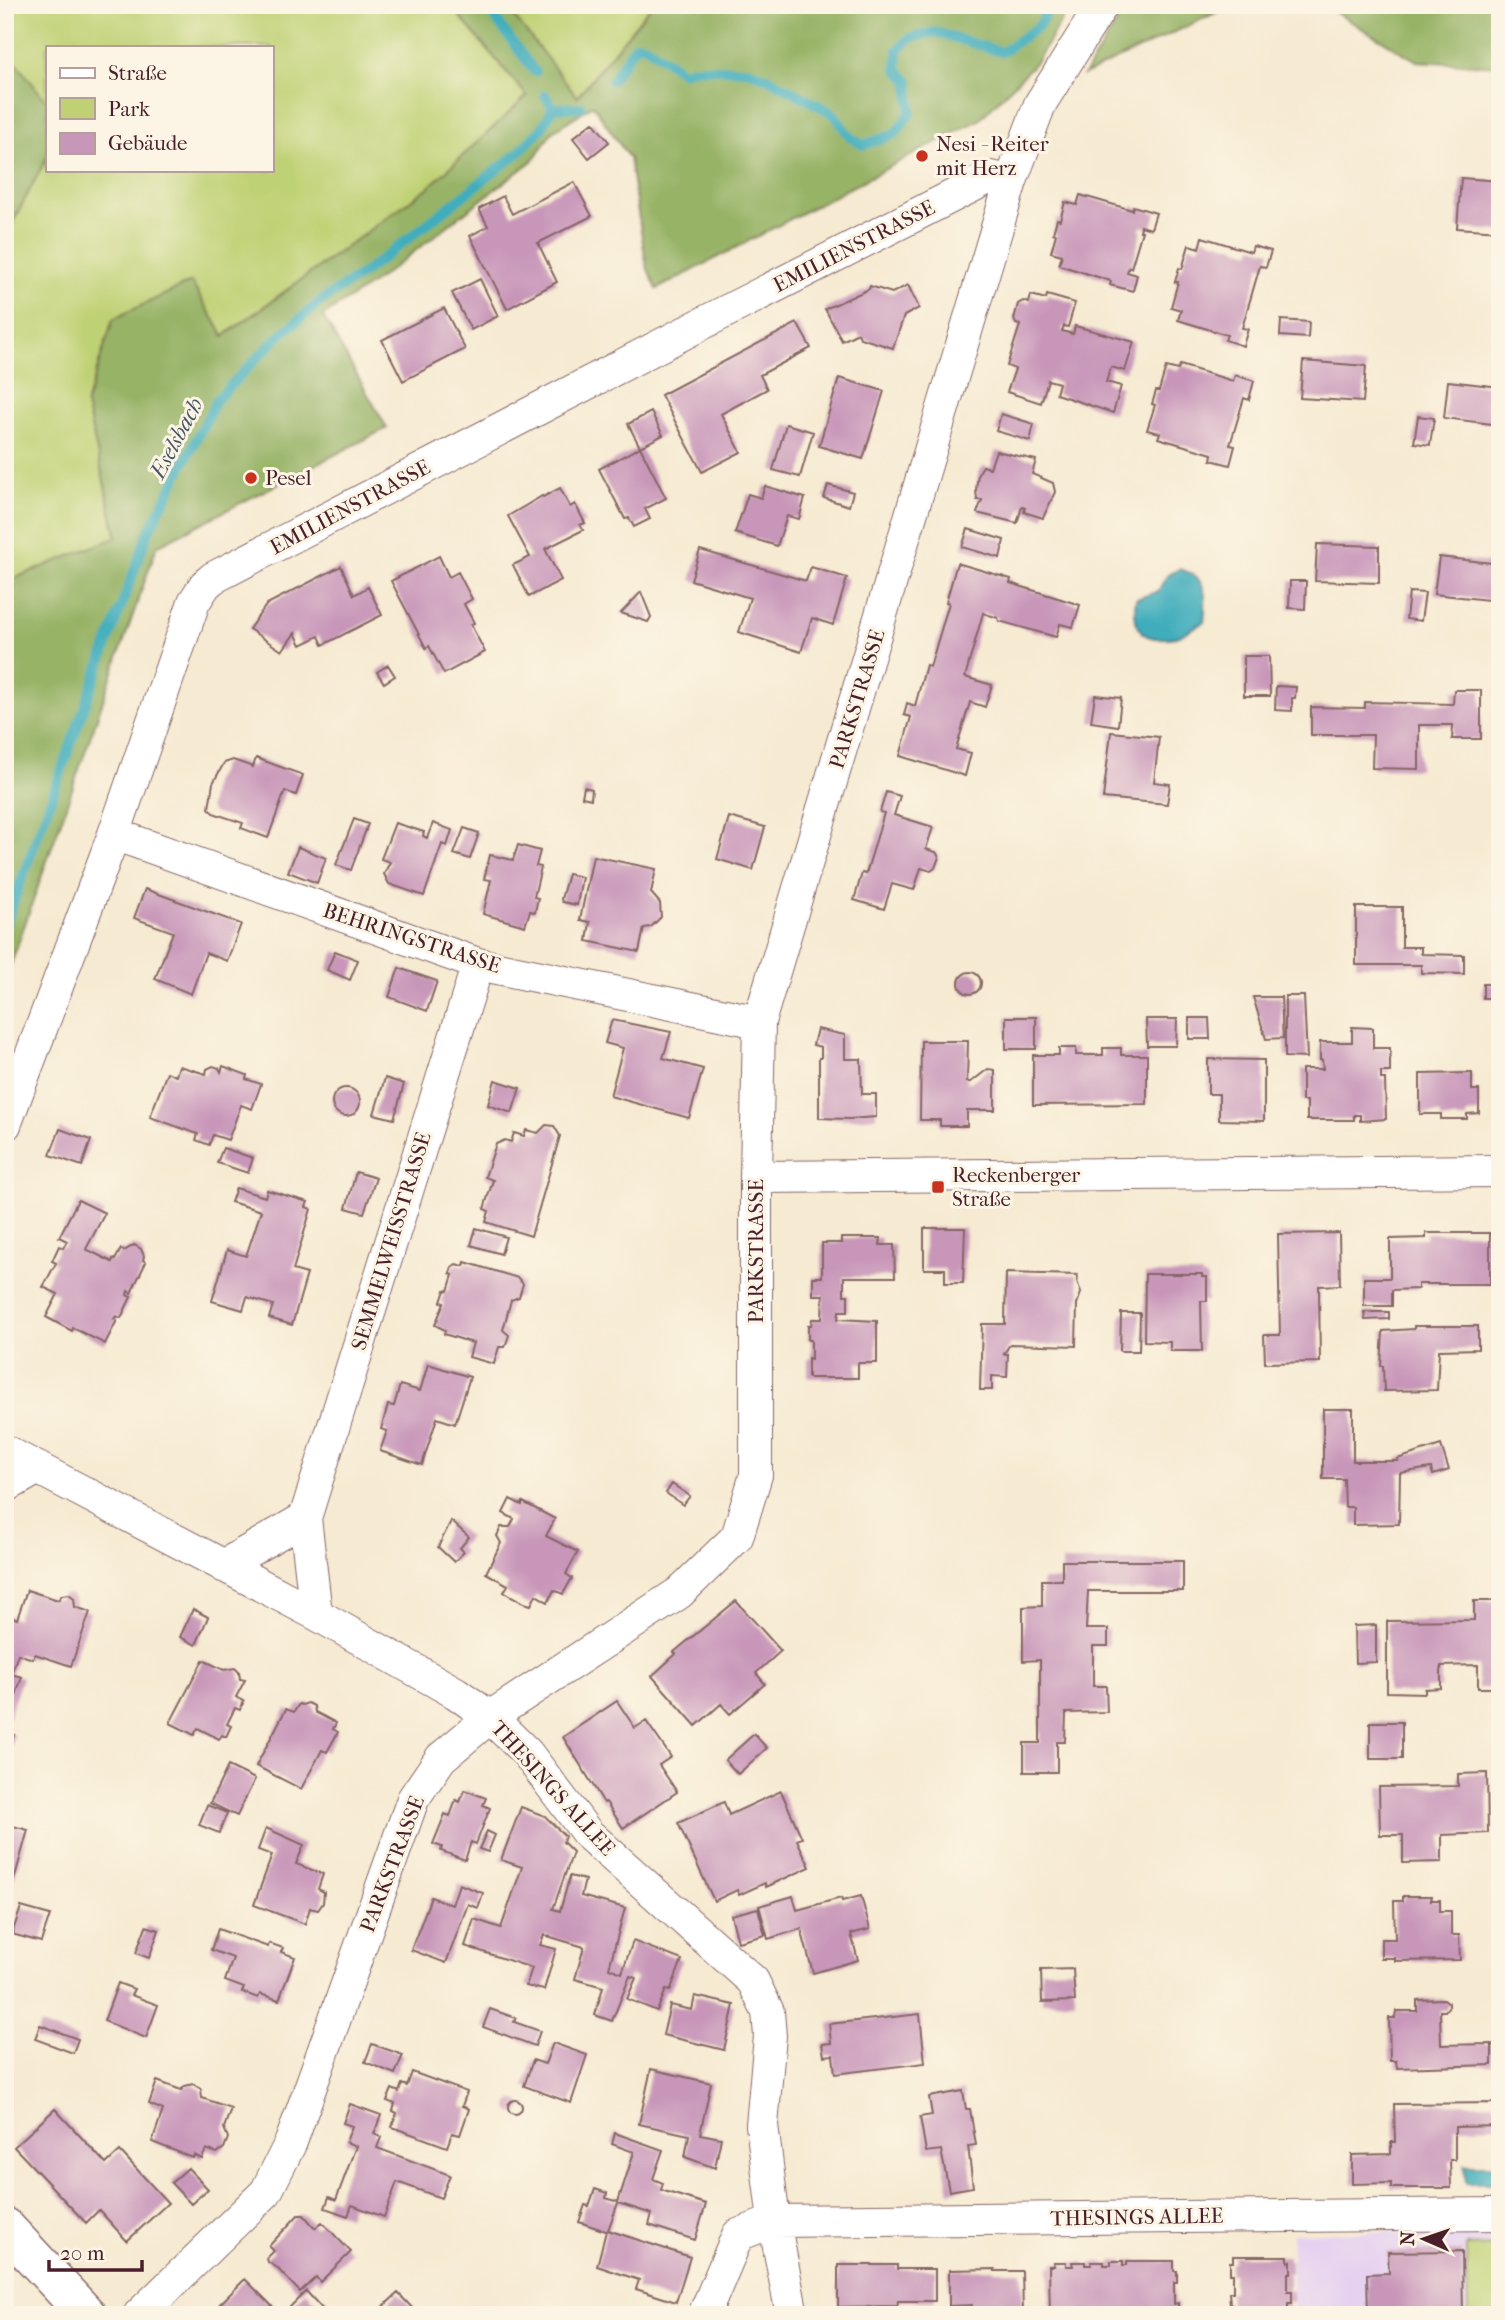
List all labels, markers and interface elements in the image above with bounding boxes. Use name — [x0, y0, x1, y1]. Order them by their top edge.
legend — [46, 46, 273, 172]
text: Straße — [108, 61, 167, 85]
text: Park — [108, 97, 150, 121]
text: Gebäude — [108, 131, 188, 155]
place label: Nesi - Reiter mit Herz — [936, 132, 1049, 180]
marker: Nesi - Reiter mit Herz — [914, 148, 930, 164]
street label: EMILIENSTRASSE — [769, 195, 939, 297]
water label: Eselsbach — [143, 393, 209, 485]
street label: EMILIENSTRASSE — [266, 455, 434, 559]
place label: Pesel — [265, 466, 312, 490]
marker: Pesel — [243, 470, 259, 486]
street label: PARKSTRASSE — [824, 626, 890, 771]
street label: BEHRINGSTRASSE — [320, 898, 504, 978]
street label: SEMMELWEISSTRASSE — [346, 1129, 436, 1353]
place label: Reckenberger Straße — [952, 1163, 1080, 1211]
street label: PARKSTRASSE — [744, 1179, 768, 1323]
marker: Reckenberger Straße — [930, 1179, 946, 1195]
street label: THESINGS ALLEE — [486, 1716, 620, 1860]
street label: PARKSTRASSE — [355, 1792, 429, 1936]
street label: THESINGS ALLEE — [1050, 2203, 1224, 2231]
north arrow — [1390, 2204, 1460, 2274]
scale bar — [49, 2229, 142, 2273]
text: N — [1397, 2230, 1419, 2246]
text: 20 m — [60, 2241, 105, 2265]

